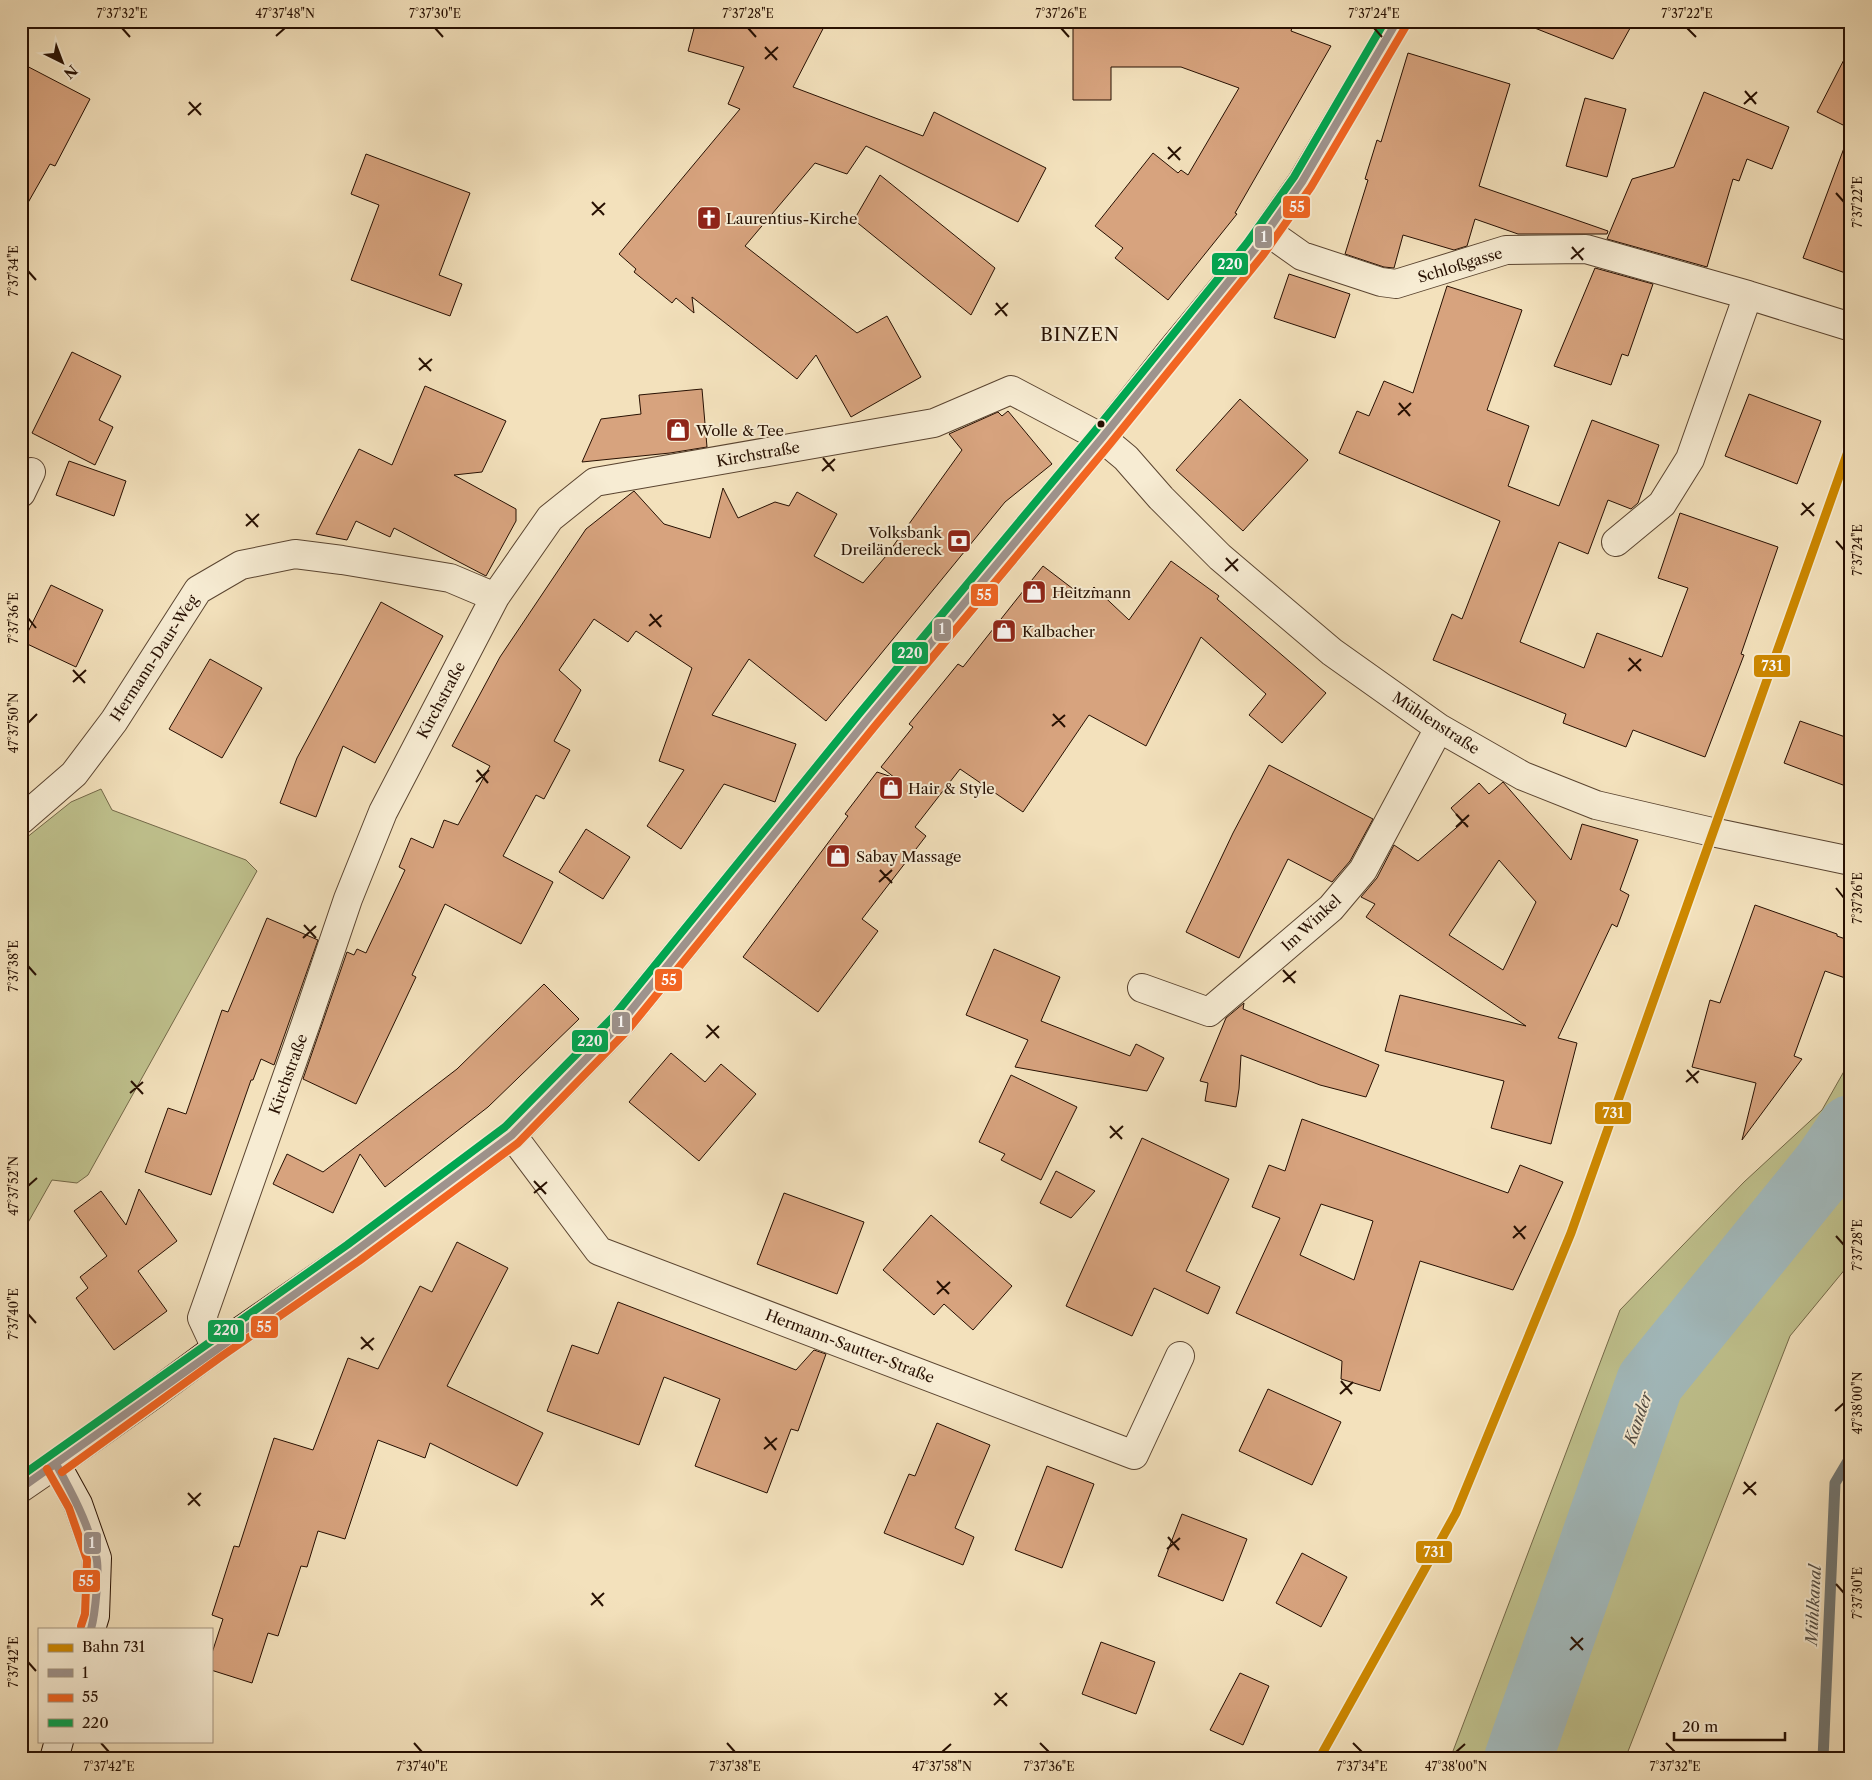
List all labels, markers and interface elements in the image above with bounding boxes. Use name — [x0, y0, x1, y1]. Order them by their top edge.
text: 7°37'32"E — [96, 6, 148, 21]
text: 47°37'48"N — [255, 6, 315, 21]
text: 7°37'30"E — [409, 6, 461, 21]
text: 7°37'28"E — [722, 6, 774, 21]
text: 7°37'26"E — [1035, 6, 1087, 21]
text: 7°37'24"E — [1348, 6, 1400, 21]
text: 7°37'22"E — [1661, 6, 1713, 21]
north arrow — [38, 38, 88, 88]
text: N — [60, 61, 81, 82]
text: 7°37'22"E — [1850, 176, 1865, 228]
line badge: 55 — [1282, 195, 1311, 219]
text: 55 — [1289, 198, 1305, 216]
church icon: Laurentius-Kirche — [696, 205, 722, 231]
place label: Laurentius-Kirche — [726, 209, 857, 228]
line badge: 1 — [1254, 225, 1273, 249]
text: 1 — [1261, 228, 1268, 246]
street label: Schloßgasse — [1415, 243, 1505, 287]
text: 7°37'34"E — [6, 245, 21, 297]
line badge: 220 — [1211, 252, 1249, 276]
text: 220 — [1217, 255, 1243, 273]
district label: BINZEN — [1040, 324, 1120, 346]
shop icon: Wolle & Tee — [665, 417, 691, 443]
unlabelled marker — [1096, 419, 1106, 429]
place label: Wolle & Tee — [695, 421, 784, 440]
street label: Kirchstraße — [715, 437, 801, 471]
place label: Volksbank Dreiländereck — [840, 523, 943, 559]
text: 7°37'24"E — [1850, 524, 1865, 576]
bank icon: Volksbank Dreiländereck — [946, 528, 972, 554]
shop icon: Heitzmann — [1021, 579, 1047, 605]
line badge: 55 — [970, 583, 999, 607]
place label: Heitzmann — [1052, 583, 1132, 602]
text: 55 — [976, 586, 992, 604]
street label: Hermann-Daur-Weg — [106, 591, 202, 725]
text: 7°37'36"E — [6, 592, 21, 644]
line badge: 1 — [933, 618, 952, 642]
shop icon: Kalbacher — [991, 618, 1017, 644]
text: 1 — [939, 620, 946, 638]
place label: Kalbacher — [1022, 622, 1096, 641]
line badge: 220 — [891, 641, 929, 665]
text: 220 — [897, 644, 923, 662]
line badge: 731 — [1753, 654, 1791, 678]
text: 731 — [1761, 657, 1783, 675]
street label: Kirchstraße — [413, 658, 469, 742]
street label: Mühlenstraße — [1389, 688, 1483, 758]
text: 47°37'50"N — [6, 693, 21, 753]
shop icon: Hair & Style — [878, 775, 904, 801]
place label: Hair & Style — [908, 779, 995, 798]
shop icon: Sabay Massage — [825, 843, 851, 869]
place label: Sabay Massage — [856, 847, 961, 866]
text: 7°37'26"E — [1850, 872, 1865, 924]
street label: Im Winkel — [1277, 890, 1345, 955]
text: 7°37'38"E — [6, 940, 21, 992]
line badge: 55 — [654, 968, 683, 992]
text: 55 — [661, 971, 677, 989]
line badge: 1 — [611, 1011, 631, 1035]
text: 1 — [618, 1013, 625, 1031]
line badge: 220 — [571, 1029, 609, 1053]
street label: Kirchstraße — [265, 1031, 311, 1117]
text: 220 — [577, 1032, 603, 1050]
line badge: 731 — [1594, 1101, 1632, 1125]
text: 731 — [1602, 1104, 1624, 1122]
text: 47°37'52"N — [6, 1156, 21, 1216]
text: 7°37'28"E — [1850, 1219, 1865, 1271]
text: 7°37'40"E — [6, 1288, 21, 1340]
street label: Hermann-Sautter-Straße — [763, 1305, 937, 1387]
line badge: 55 — [250, 1315, 279, 1339]
text: 55 — [256, 1318, 272, 1336]
line badge: 220 — [207, 1319, 245, 1343]
text: 220 — [213, 1321, 239, 1339]
text: 47°38'00"N — [1850, 1372, 1865, 1434]
water label: Kander — [1619, 1388, 1657, 1449]
line badge: 1 — [83, 1531, 102, 1555]
text: 1 — [89, 1534, 96, 1552]
line badge: 731 — [1415, 1540, 1453, 1564]
text: 731 — [1423, 1543, 1445, 1561]
water label: Mühlkanal — [1801, 1562, 1825, 1648]
text: 7°37'30"E — [1850, 1567, 1865, 1619]
line badge: 55 — [72, 1569, 101, 1593]
text: 55 — [78, 1572, 94, 1590]
legend — [38, 1628, 212, 1742]
text: 7°37'42"E — [6, 1637, 21, 1687]
text: Bahn 731 — [82, 1637, 146, 1656]
text: 1 — [82, 1663, 89, 1682]
text: 55 — [82, 1687, 98, 1706]
scale bar — [1674, 1710, 1786, 1742]
text: 220 — [82, 1713, 109, 1732]
text: 20 m — [1682, 1717, 1718, 1736]
text: 7°37'42"E — [84, 1759, 134, 1774]
text: 7°37'40"E — [396, 1759, 448, 1774]
text: 7°37'38"E — [709, 1759, 761, 1774]
text: 47°37'58"N — [912, 1759, 972, 1774]
text: 7°37'36"E — [1023, 1759, 1075, 1774]
text: 7°37'34"E — [1336, 1759, 1388, 1774]
text: 47°38'00"N — [1425, 1759, 1487, 1774]
text: 7°37'32"E — [1649, 1759, 1701, 1774]

